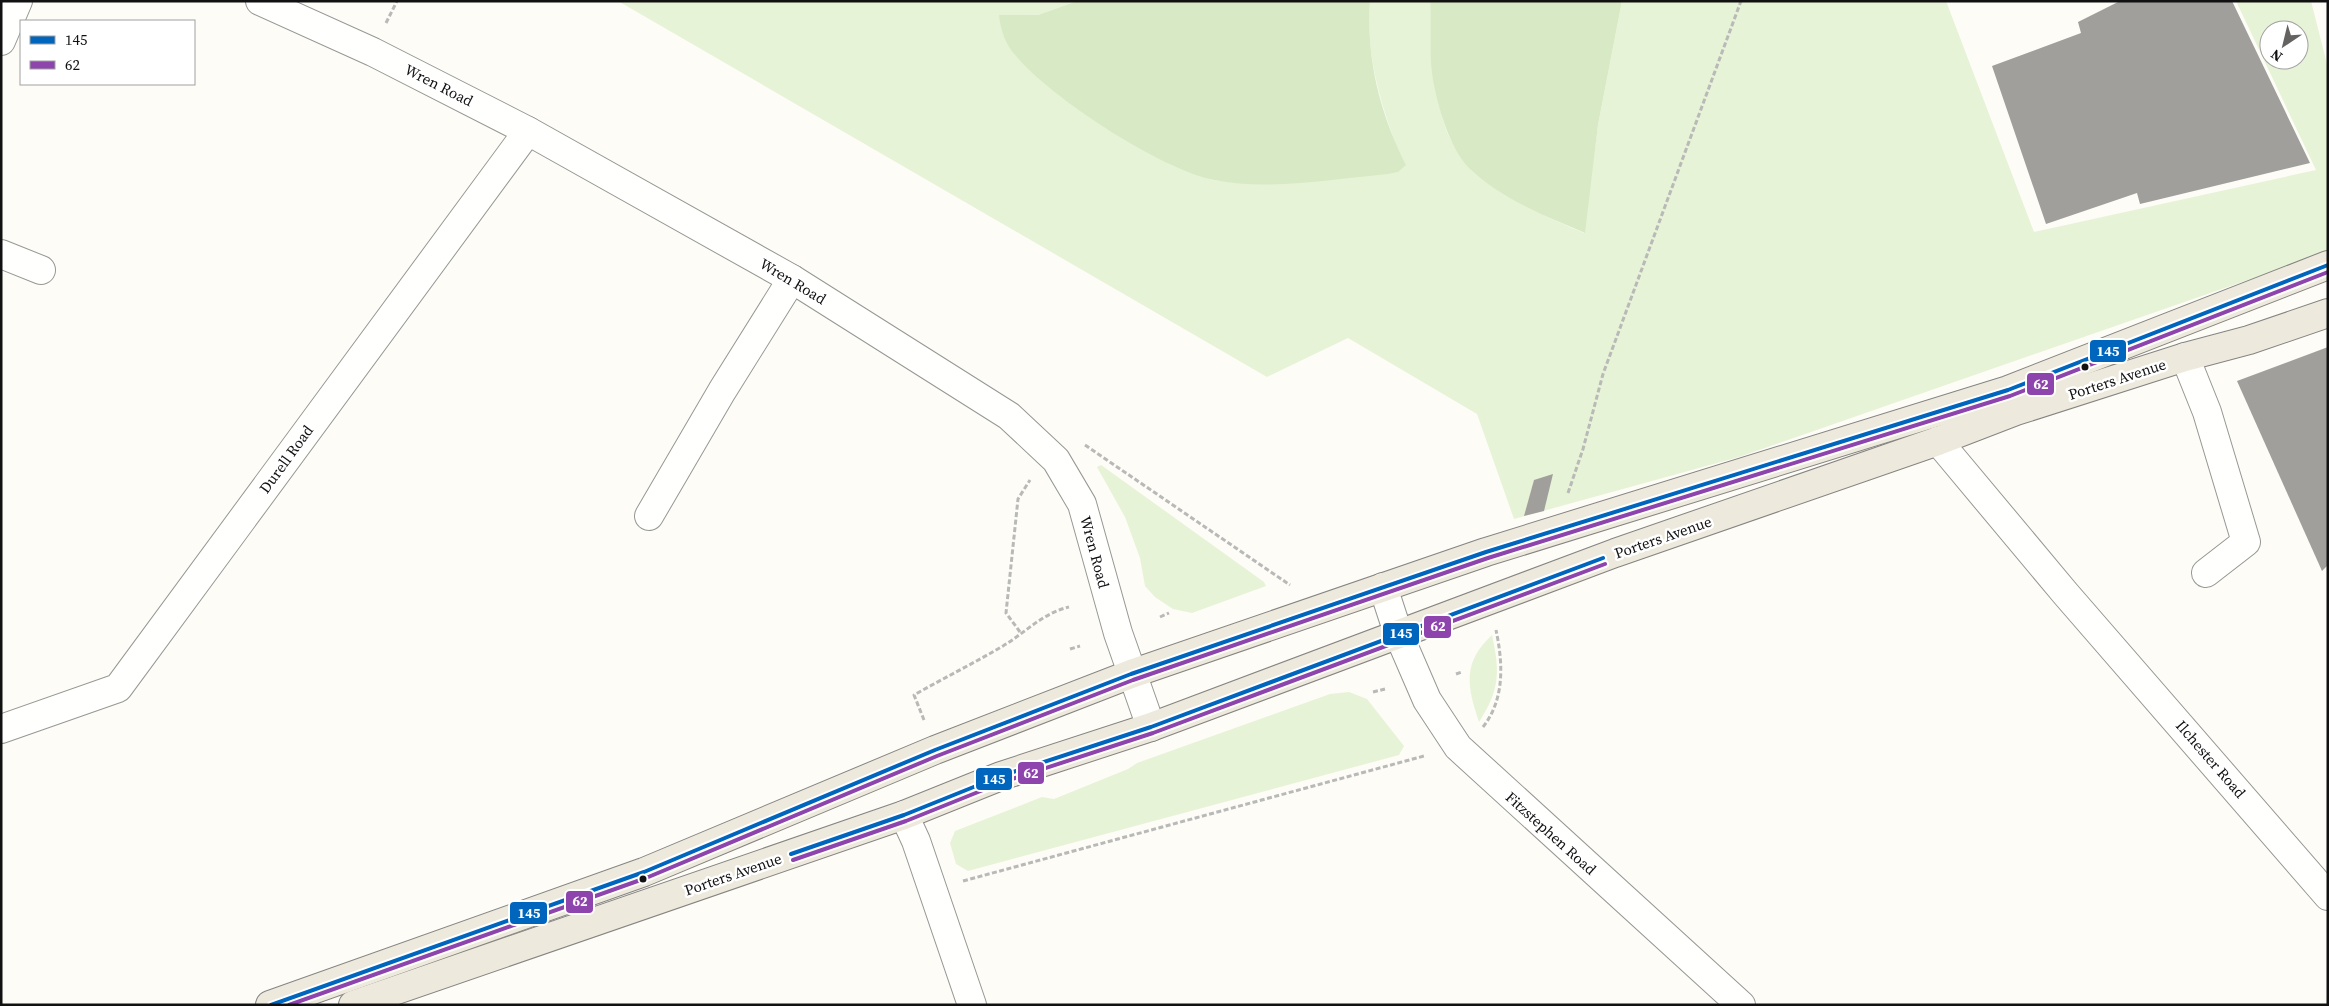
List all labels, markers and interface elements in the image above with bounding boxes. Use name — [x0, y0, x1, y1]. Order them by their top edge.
legend — [20, 20, 195, 85]
north arrow — [2259, 20, 2309, 70]
text: 145 — [65, 29, 88, 50]
text: N — [2267, 45, 2286, 67]
text: 62 — [65, 54, 80, 75]
street label: Wren Road — [401, 59, 477, 111]
street label: Wren Road — [756, 253, 831, 309]
line badge: 145 — [2089, 339, 2127, 363]
text: 145 — [2097, 341, 2120, 361]
street label: Porters Avenue — [2066, 353, 2169, 405]
unlabelled marker — [2080, 362, 2090, 372]
line badge: 62 — [2026, 372, 2055, 396]
text: 62 — [2033, 374, 2049, 394]
street label: Durell Road — [254, 420, 318, 497]
street label: Porters Avenue — [1612, 510, 1715, 563]
street label: Wren Road — [1075, 513, 1115, 591]
line badge: 62 — [1423, 615, 1452, 639]
text: 62 — [1430, 616, 1446, 636]
line badge: 145 — [1382, 622, 1420, 646]
text: 145 — [1390, 623, 1413, 643]
street label: Ilchester Road — [2171, 716, 2251, 803]
line badge: 62 — [1017, 761, 1045, 785]
text: 62 — [1023, 763, 1039, 783]
line badge: 145 — [975, 767, 1013, 791]
text: 145 — [983, 769, 1006, 789]
street label: Fitzstephen Road — [1501, 787, 1601, 880]
street label: Porters Avenue — [682, 847, 785, 900]
unlabelled marker — [638, 874, 648, 884]
line badge: 62 — [565, 890, 594, 914]
text: 62 — [572, 891, 588, 911]
line badge: 145 — [509, 901, 548, 925]
text: 145 — [518, 903, 541, 923]

